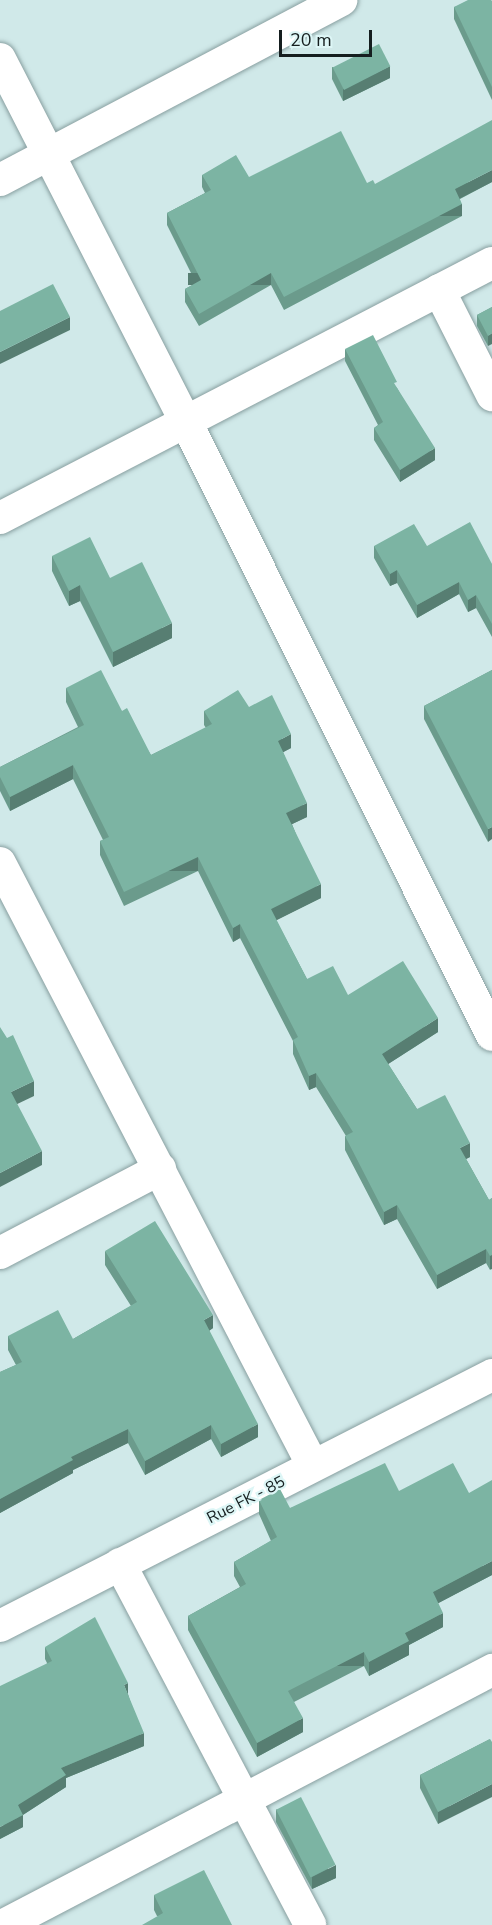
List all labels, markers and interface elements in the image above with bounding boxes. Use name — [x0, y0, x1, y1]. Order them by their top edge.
scale bar — [282, 18, 375, 56]
text: 20 m — [290, 28, 332, 52]
street label: Rue FK - 85 — [204, 1472, 288, 1528]

